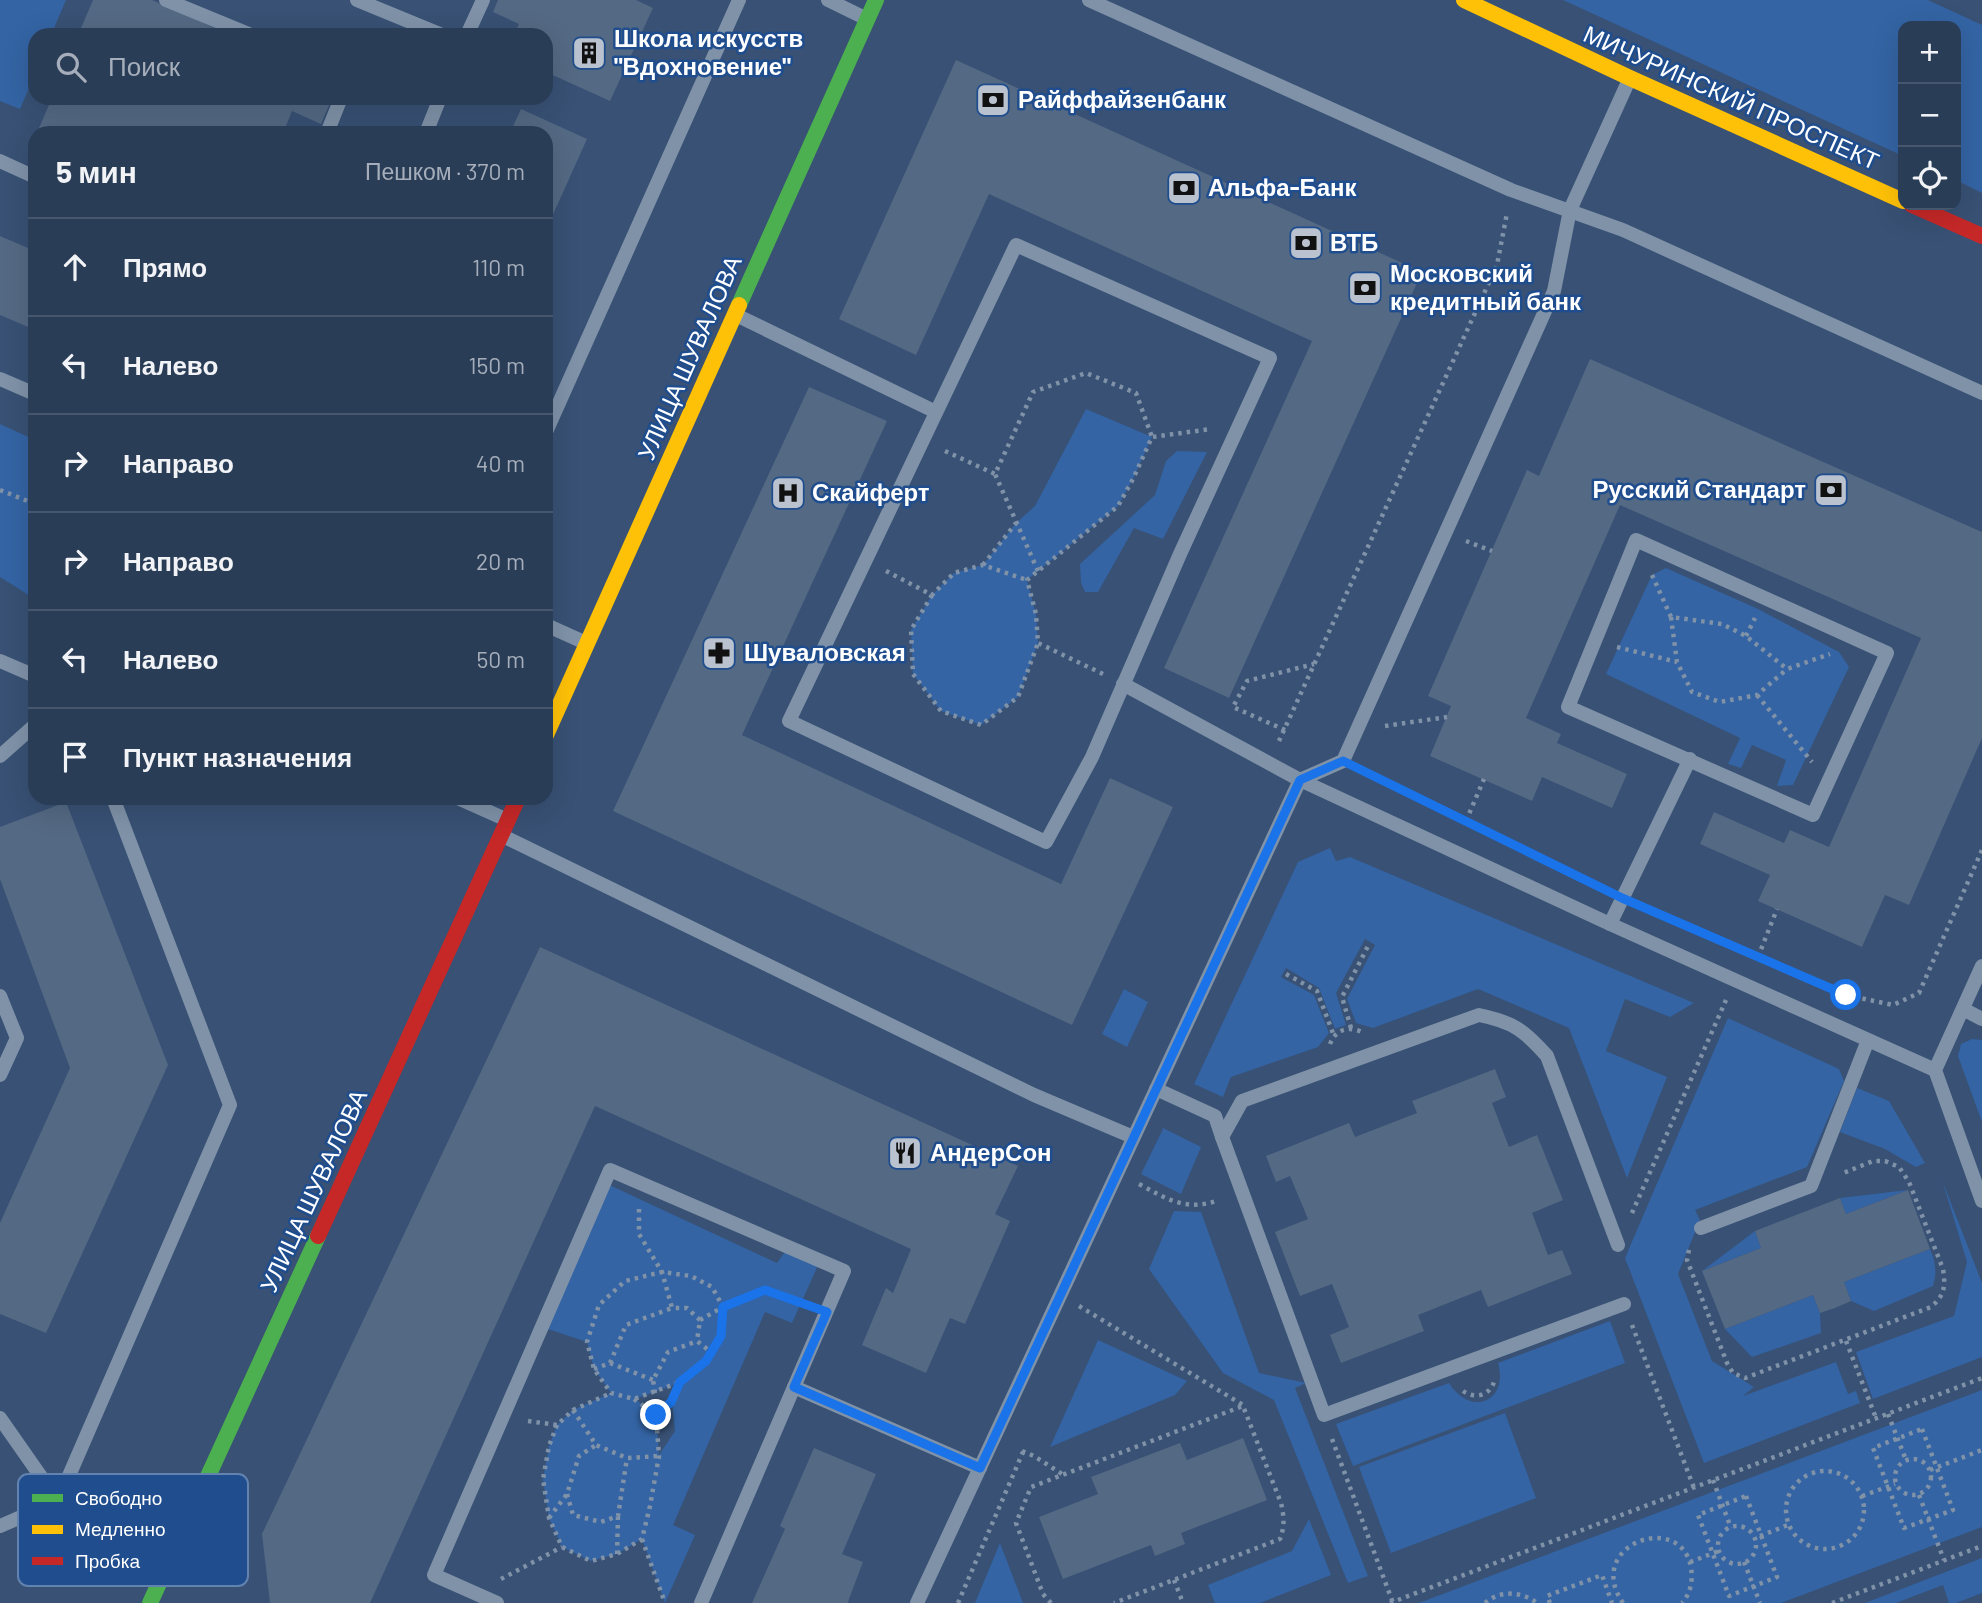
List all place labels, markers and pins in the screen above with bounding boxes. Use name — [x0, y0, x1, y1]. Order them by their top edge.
place label: Школа искусств "Вдохновение" — [614, 23, 803, 80]
building icon: Школа искусств "Вдохновение" — [570, 34, 608, 72]
bank icon: Райффайзенбанк — [974, 81, 1012, 119]
place label: Райффайзенбанк — [1018, 84, 1227, 113]
bank icon: Альфа-Банк — [1165, 169, 1203, 207]
place label: Альфа-Банк — [1208, 172, 1358, 201]
bank icon: ВТБ — [1287, 224, 1325, 262]
place label: ВТБ — [1330, 227, 1378, 256]
place label: Московский кредитный банк — [1390, 258, 1582, 315]
bank icon: Московский кредитный банк — [1346, 269, 1384, 307]
bank icon: Русский Стандарт — [1812, 471, 1850, 509]
hospital icon: Скайферт — [769, 474, 807, 512]
place label: Русский Стандарт — [1593, 474, 1806, 503]
place label: Скайферт — [812, 477, 930, 506]
pharmacy icon: Шуваловская — [700, 634, 738, 672]
place label: Шуваловская — [744, 637, 906, 666]
restaurant icon: АндерСон — [886, 1134, 924, 1172]
place label: АндерСон — [930, 1137, 1052, 1166]

